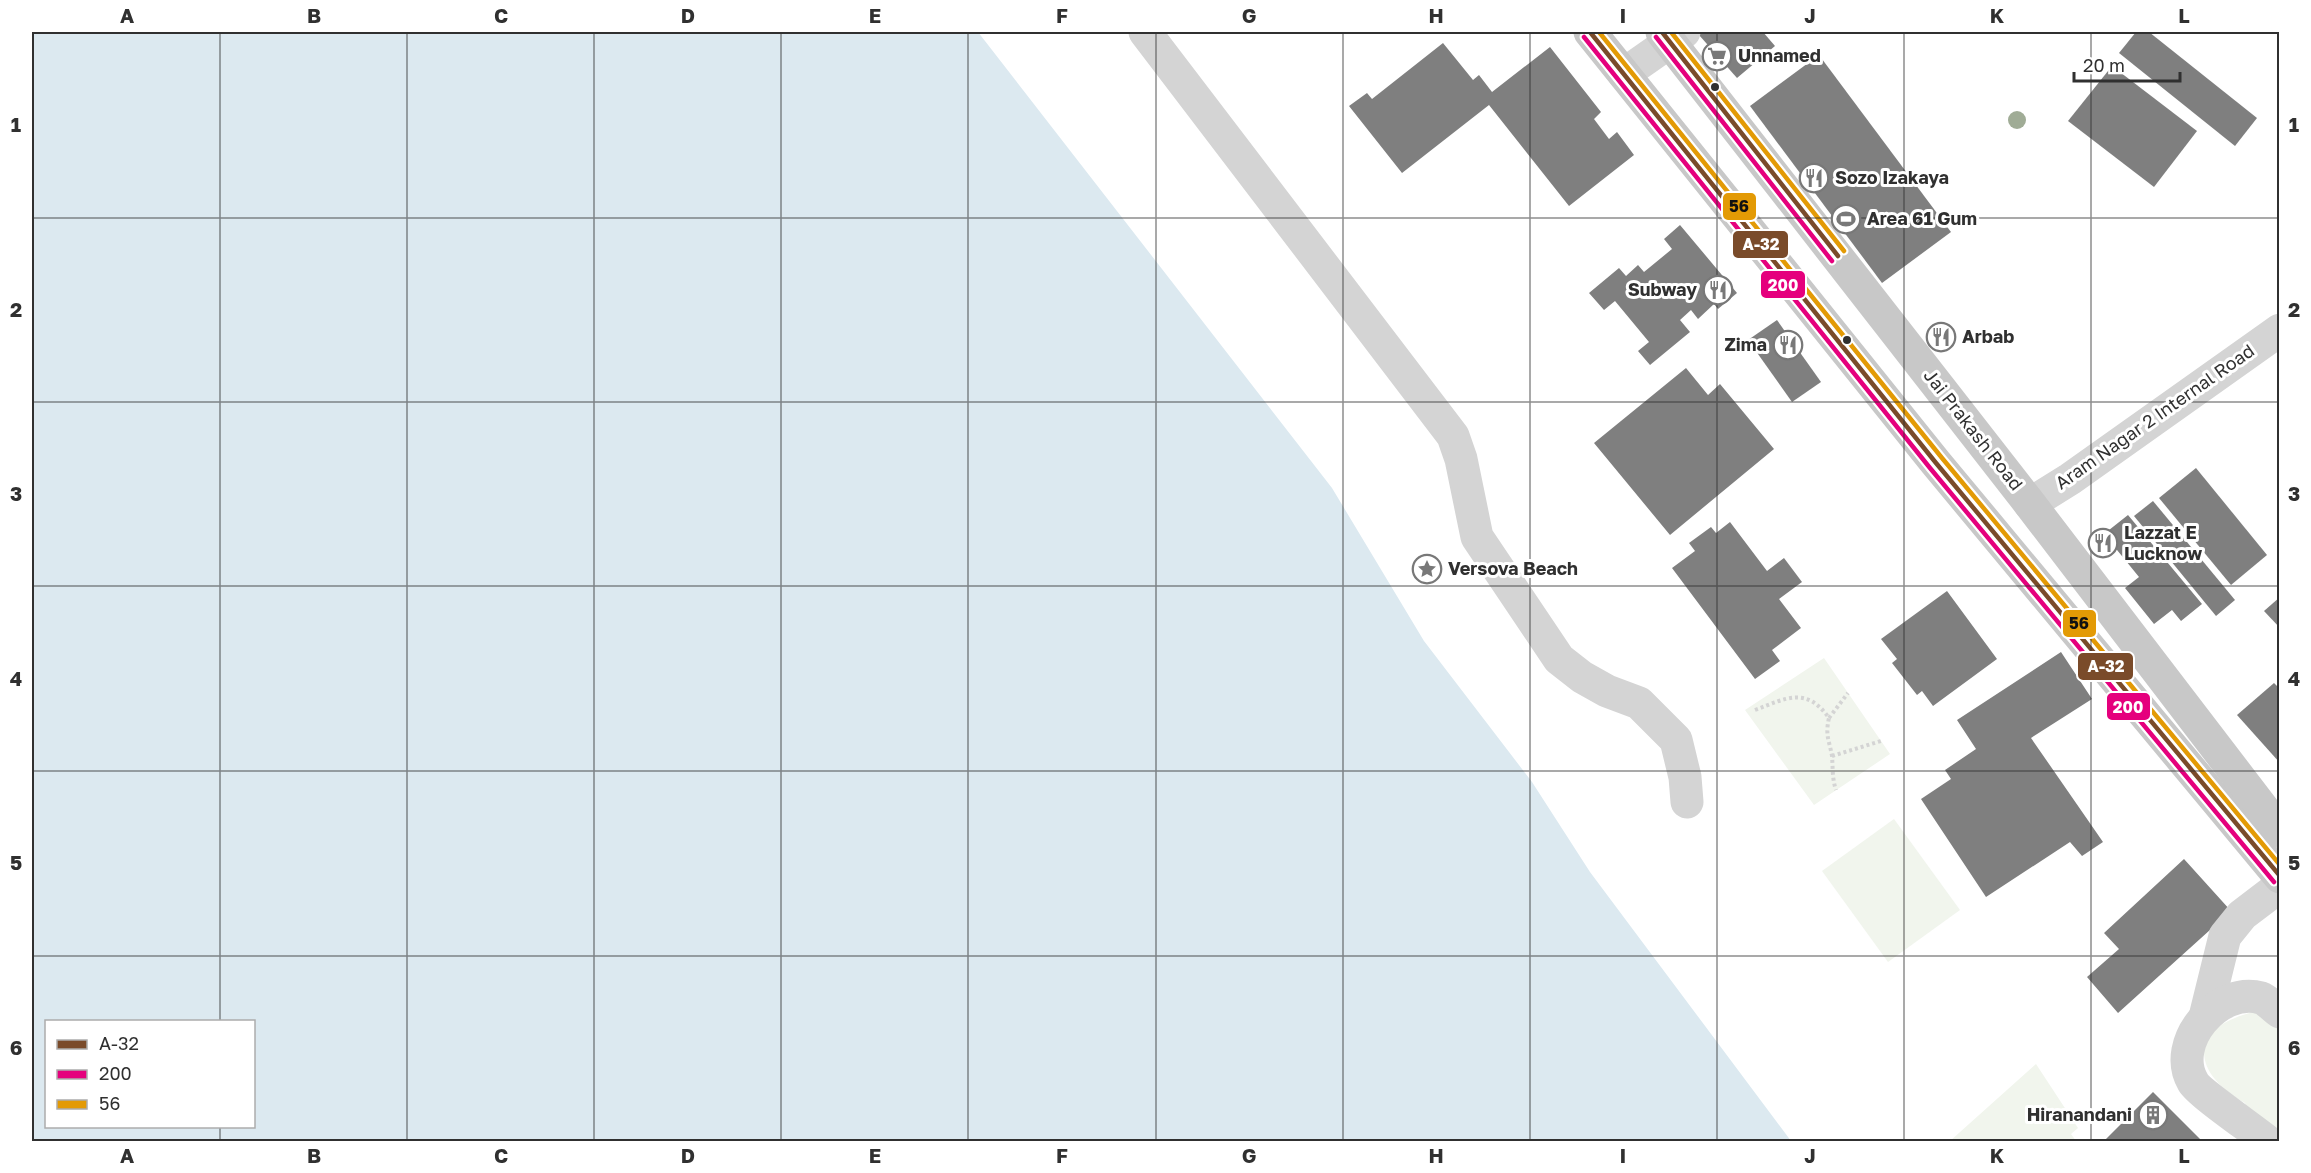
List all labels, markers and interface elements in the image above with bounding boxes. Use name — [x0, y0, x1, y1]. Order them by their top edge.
text: A — [120, 3, 134, 27]
text: B — [307, 3, 321, 27]
text: C — [494, 3, 508, 27]
text: D — [681, 3, 695, 27]
text: E — [869, 3, 881, 27]
text: F — [1056, 3, 1068, 27]
text: G — [1242, 3, 1256, 27]
text: H — [1428, 3, 1444, 27]
text: I — [1620, 3, 1626, 27]
text: J — [1804, 3, 1816, 27]
text: K — [1990, 3, 2005, 27]
text: L — [2178, 3, 2190, 27]
supermarket icon: Unnamed — [1701, 40, 1733, 72]
place label: Unnamed — [1738, 44, 1821, 66]
scale bar — [2074, 45, 2180, 83]
text: 20 m — [2083, 54, 2125, 76]
unlabelled marker — [1709, 81, 1721, 93]
text: 1 — [11, 112, 21, 136]
text: 1 — [2289, 112, 2299, 136]
restaurant icon: Sozo Izakaya — [1798, 162, 1830, 194]
place label: Sozo Izakaya — [1835, 166, 1949, 188]
line badge: 56 — [1722, 192, 1757, 221]
text: 56 — [1729, 196, 1749, 216]
sports icon: Area 61 Gum — [1830, 203, 1862, 235]
place label: Area 61 Gum — [1867, 207, 1977, 229]
line badge: A-32 — [1732, 230, 1789, 259]
text: A-32 — [1743, 234, 1780, 254]
line badge: 200 — [1760, 270, 1806, 299]
restaurant icon: Subway — [1702, 274, 1734, 306]
text: 200 — [1768, 275, 1798, 295]
place label: Subway — [1628, 278, 1697, 300]
text: 2 — [10, 297, 22, 321]
text: 2 — [2288, 297, 2300, 321]
restaurant icon: Arbab — [1925, 321, 1957, 353]
place label: Arbab — [1962, 325, 2014, 347]
restaurant icon: Zima — [1772, 329, 1804, 361]
place label: Zima — [1725, 333, 1767, 355]
unlabelled marker — [1841, 334, 1853, 346]
street label: Aram Nagar 2 Internal Road — [2051, 339, 2258, 493]
street label: Jai Prakash Road — [1920, 364, 2028, 494]
text: 3 — [10, 481, 22, 505]
text: 3 — [2288, 481, 2300, 505]
place label: Lazzat E Lucknow — [2124, 521, 2202, 564]
restaurant icon: Lazzat E Lucknow — [2087, 527, 2119, 559]
place icon: Versova Beach — [1411, 553, 1443, 585]
place label: Versova Beach — [1448, 557, 1578, 579]
line badge: 56 — [2062, 609, 2097, 638]
text: 56 — [2069, 613, 2089, 633]
line badge: A-32 — [2077, 652, 2134, 681]
text: A-32 — [2088, 656, 2125, 676]
text: 4 — [10, 666, 22, 690]
text: 4 — [2288, 666, 2300, 690]
line badge: 200 — [2106, 692, 2151, 721]
text: 200 — [2113, 697, 2143, 717]
text: 5 — [10, 850, 22, 874]
text: 5 — [2288, 850, 2300, 874]
legend — [45, 1020, 255, 1128]
text: A-32 — [99, 1032, 139, 1054]
text: 6 — [10, 1035, 22, 1059]
text: 6 — [2288, 1035, 2300, 1059]
text: 200 — [99, 1062, 132, 1084]
text: 56 — [99, 1092, 120, 1114]
building icon: Hiranandani — [2137, 1099, 2169, 1131]
place label: Hiranandani — [2027, 1103, 2132, 1125]
text: A — [120, 1143, 134, 1167]
text: B — [307, 1143, 321, 1167]
text: C — [494, 1143, 508, 1167]
text: D — [681, 1143, 695, 1167]
text: E — [869, 1143, 881, 1167]
text: F — [1056, 1143, 1068, 1167]
text: G — [1242, 1143, 1256, 1167]
text: H — [1428, 1143, 1444, 1167]
text: I — [1620, 1143, 1626, 1167]
text: J — [1804, 1143, 1816, 1167]
text: K — [1990, 1143, 2005, 1167]
text: L — [2178, 1143, 2190, 1167]

